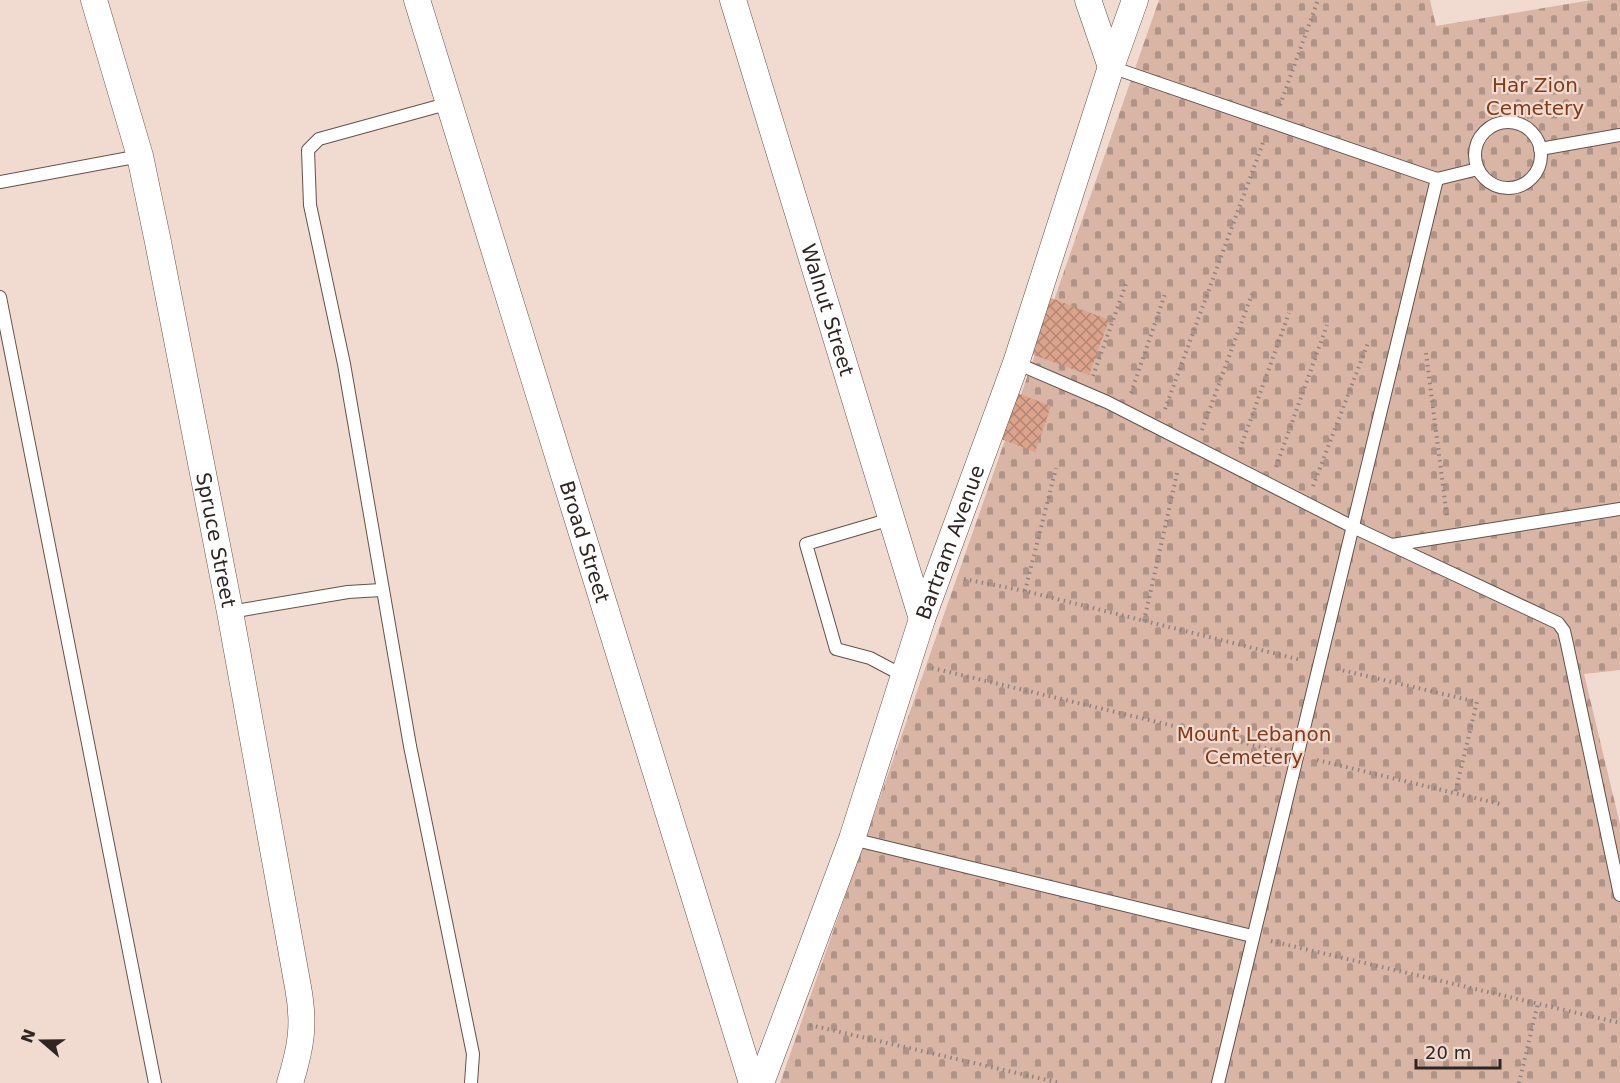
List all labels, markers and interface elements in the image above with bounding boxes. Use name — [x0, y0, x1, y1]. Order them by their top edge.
park label: Har Zion Cemetery — [1486, 73, 1584, 120]
street label: Walnut Street — [796, 241, 859, 379]
street label: Bartram Avenue — [911, 462, 989, 623]
street label: Spruce Street — [191, 470, 241, 609]
street label: Broad Street — [554, 478, 615, 606]
park label: Mount Lebanon Cemetery — [1177, 722, 1331, 769]
north arrow — [12, 1011, 72, 1071]
text: N — [17, 1026, 40, 1046]
scale bar — [1416, 1032, 1500, 1070]
text: 20 m — [1425, 1042, 1471, 1063]

